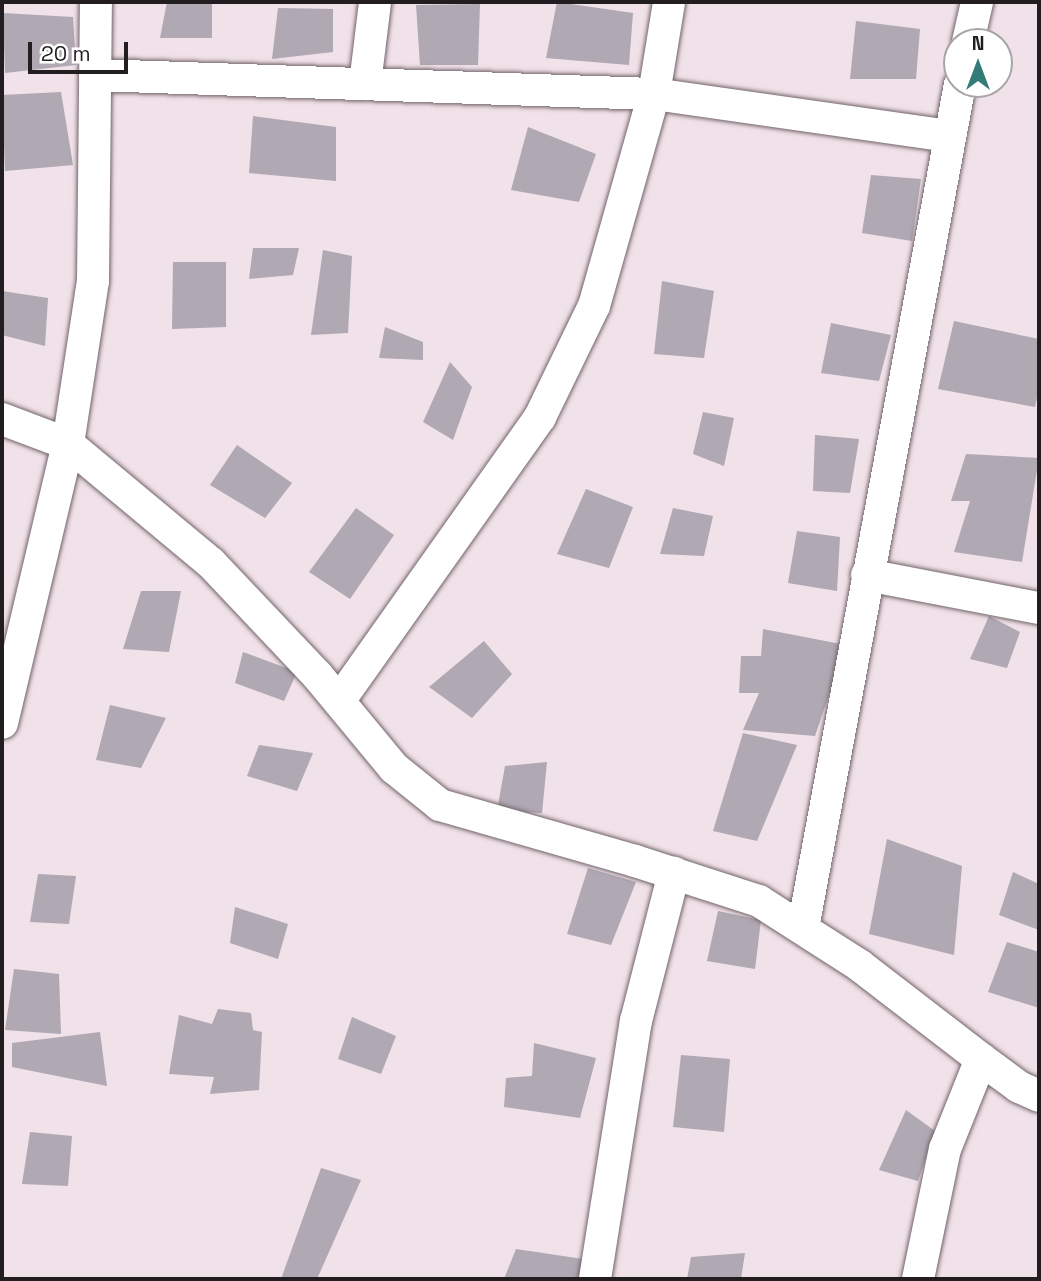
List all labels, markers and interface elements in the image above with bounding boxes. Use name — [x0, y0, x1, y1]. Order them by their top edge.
scale bar — [32, 28, 131, 72]
north arrow — [943, 28, 1013, 98]
text: N — [972, 31, 984, 56]
text: 20 m — [41, 40, 91, 67]

